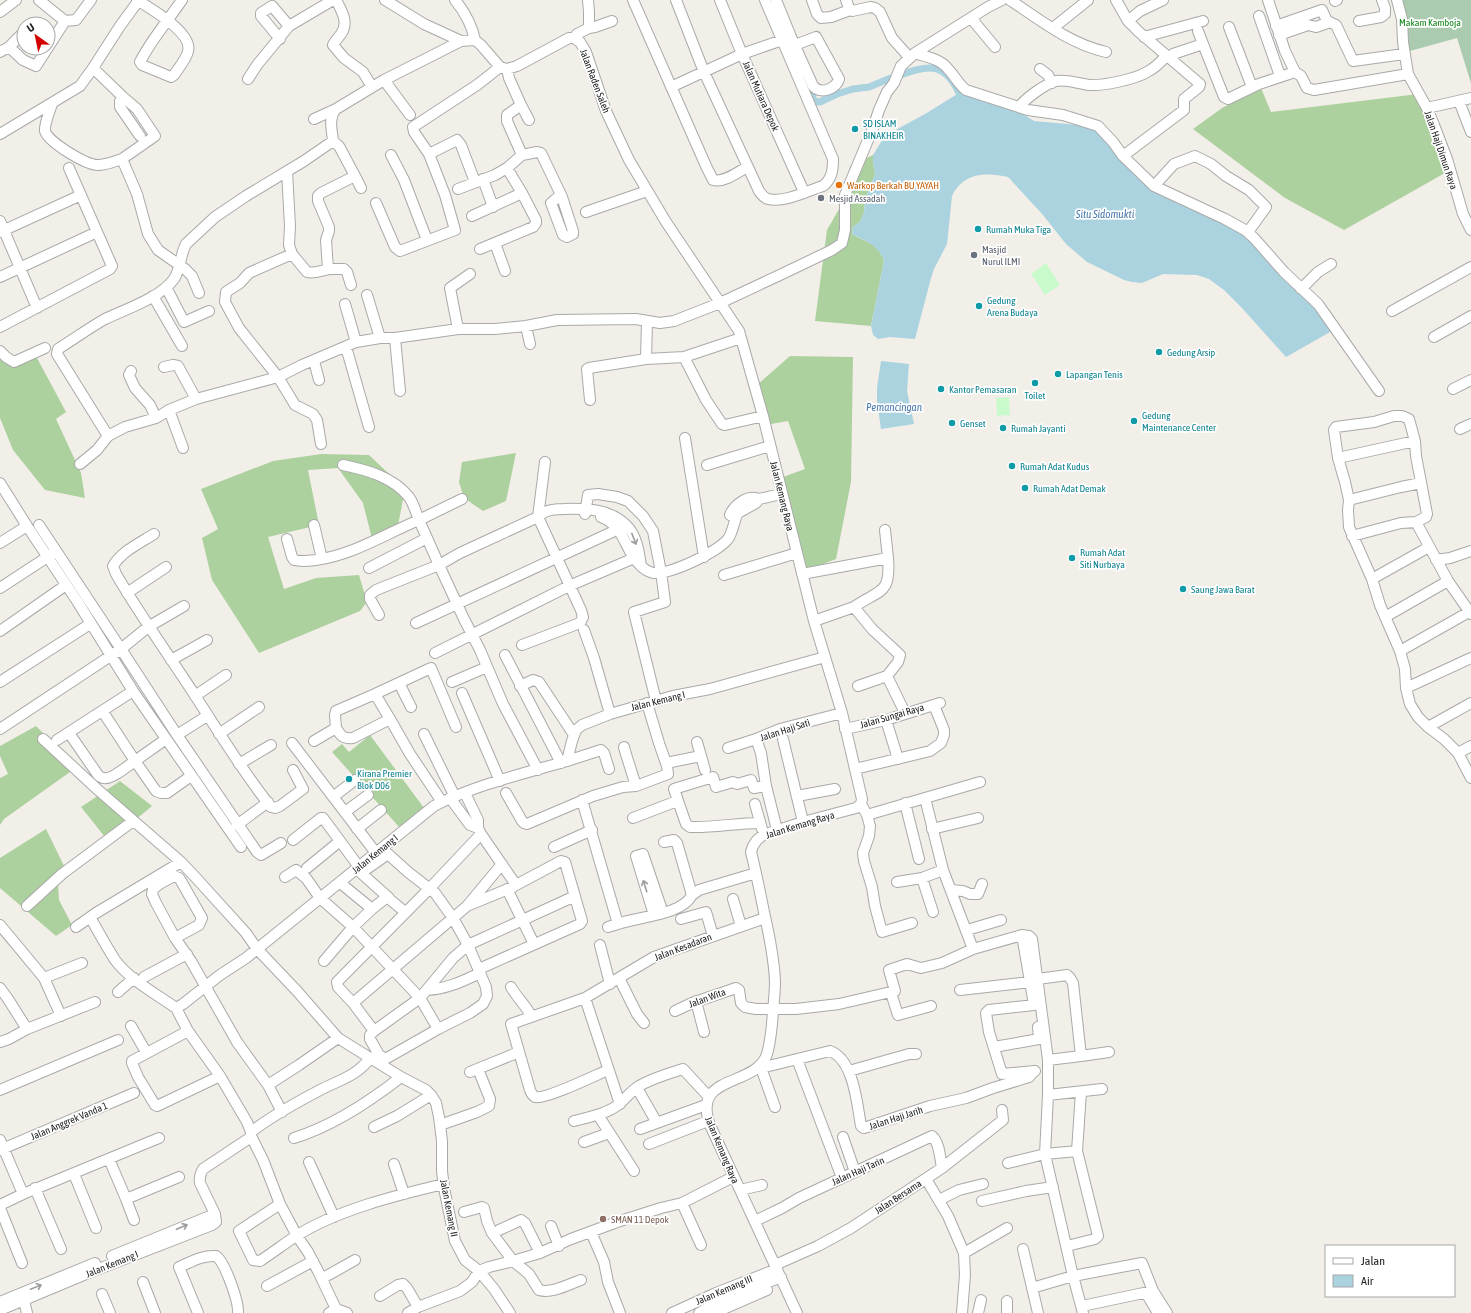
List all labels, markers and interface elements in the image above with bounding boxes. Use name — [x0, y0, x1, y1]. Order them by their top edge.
north arrow — [16, 16, 56, 56]
park label: Makam Kamboja — [1399, 17, 1461, 28]
text: U — [25, 21, 37, 34]
street label: Jalan Raden Saleh — [578, 48, 612, 115]
street label: Jalan Mutiara Depok — [741, 59, 782, 133]
street label: Jalan Haji Dimun Raya — [1422, 109, 1460, 191]
place label: SD ISLAM BINAKHEIR — [863, 118, 904, 141]
marker: SD ISLAM BINAKHEIR — [850, 124, 860, 134]
marker: Warkop Berkah BU YAYAH — [834, 180, 844, 190]
place label: Warkop Berkah BU YAYAH — [847, 180, 939, 191]
marker: Mesjid Assadah — [816, 193, 826, 203]
place label: Mesjid Assadah — [829, 193, 885, 204]
water label: Situ Sidomukti — [1075, 208, 1135, 220]
marker: Rumah Muka Tiga — [973, 224, 983, 234]
place label: Rumah Muka Tiga — [986, 224, 1051, 235]
place label: Masjid Nurul ILMI — [982, 244, 1020, 267]
marker: Masjid Nurul ILMI — [969, 250, 979, 260]
place label: Gedung Arena Budaya — [987, 295, 1038, 318]
marker: Gedung Arena Budaya — [974, 301, 984, 311]
marker: Gedung Arsip — [1154, 347, 1164, 357]
place label: Gedung Arsip — [1167, 347, 1216, 358]
marker: Lapangan Tenis — [1053, 369, 1063, 379]
place label: Lapangan Tenis — [1066, 369, 1123, 380]
marker: Toilet — [1030, 378, 1040, 388]
marker: Kantor Pemasaran — [936, 384, 946, 394]
place label: Kantor Pemasaran — [949, 384, 1017, 395]
place label: Toilet — [1025, 390, 1045, 401]
water label: Pemancingan — [866, 401, 923, 413]
place label: Gedung Maintenance Center — [1142, 410, 1217, 433]
marker: Gedung Maintenance Center — [1129, 416, 1139, 426]
marker: Genset — [947, 418, 957, 428]
place label: Genset — [960, 418, 986, 429]
marker: Rumah Jayanti — [998, 423, 1008, 433]
place label: Rumah Jayanti — [1011, 423, 1065, 434]
street label: Jalan Kemang Raya — [768, 460, 796, 532]
marker: Rumah Adat Kudus — [1007, 461, 1017, 471]
place label: Rumah Adat Kudus — [1020, 461, 1090, 472]
marker: Rumah Adat Demak — [1020, 483, 1030, 493]
place label: Rumah Adat Demak — [1033, 483, 1106, 494]
one-way arrow — [631, 533, 639, 545]
place label: Rumah Adat Siti Nurbaya — [1080, 547, 1125, 570]
marker: Rumah Adat Siti Nurbaya — [1067, 553, 1077, 563]
marker: Saung Jawa Barat — [1178, 584, 1188, 594]
place label: Saung Jawa Barat — [1191, 584, 1255, 595]
street label: Jalan Kemang I — [630, 689, 686, 713]
street label: Jalan Sungai Raya — [859, 702, 926, 730]
street label: Jalan Haji Sati — [759, 717, 811, 743]
place label: Kirana Premier Blok D06 — [357, 768, 413, 791]
marker: Kirana Premier Blok D06 — [344, 774, 354, 784]
street label: Jalan Kemang Raya — [764, 809, 836, 841]
street label: Jalan Kemang I — [350, 832, 400, 876]
one-way arrow — [641, 879, 648, 892]
street label: Jalan Kesadaran — [653, 931, 713, 963]
street label: Jalan Wita — [687, 986, 727, 1010]
street label: Jalan Anggrek Vanda 1 — [29, 1100, 109, 1142]
street label: Jalan Haji Jarih — [868, 1104, 924, 1132]
street label: Jalan Kemang Raya — [703, 1115, 741, 1185]
street label: Jalan Haji Tarin — [830, 1154, 886, 1187]
street label: Jalan Kemang II — [438, 1178, 460, 1238]
street label: Jalan Bersama — [873, 1178, 924, 1216]
marker: SMAN 11 Depok — [598, 1214, 608, 1224]
place label: SMAN 11 Depok — [611, 1214, 669, 1225]
one-way arrow — [176, 1223, 188, 1230]
legend — [1325, 1245, 1455, 1297]
street label: Jalan Kemang I — [84, 1248, 140, 1280]
text: Jalan — [1361, 1254, 1385, 1268]
street label: Jalan Kemang III — [694, 1273, 754, 1307]
text: Air — [1361, 1274, 1374, 1288]
one-way arrow — [30, 1283, 42, 1290]

